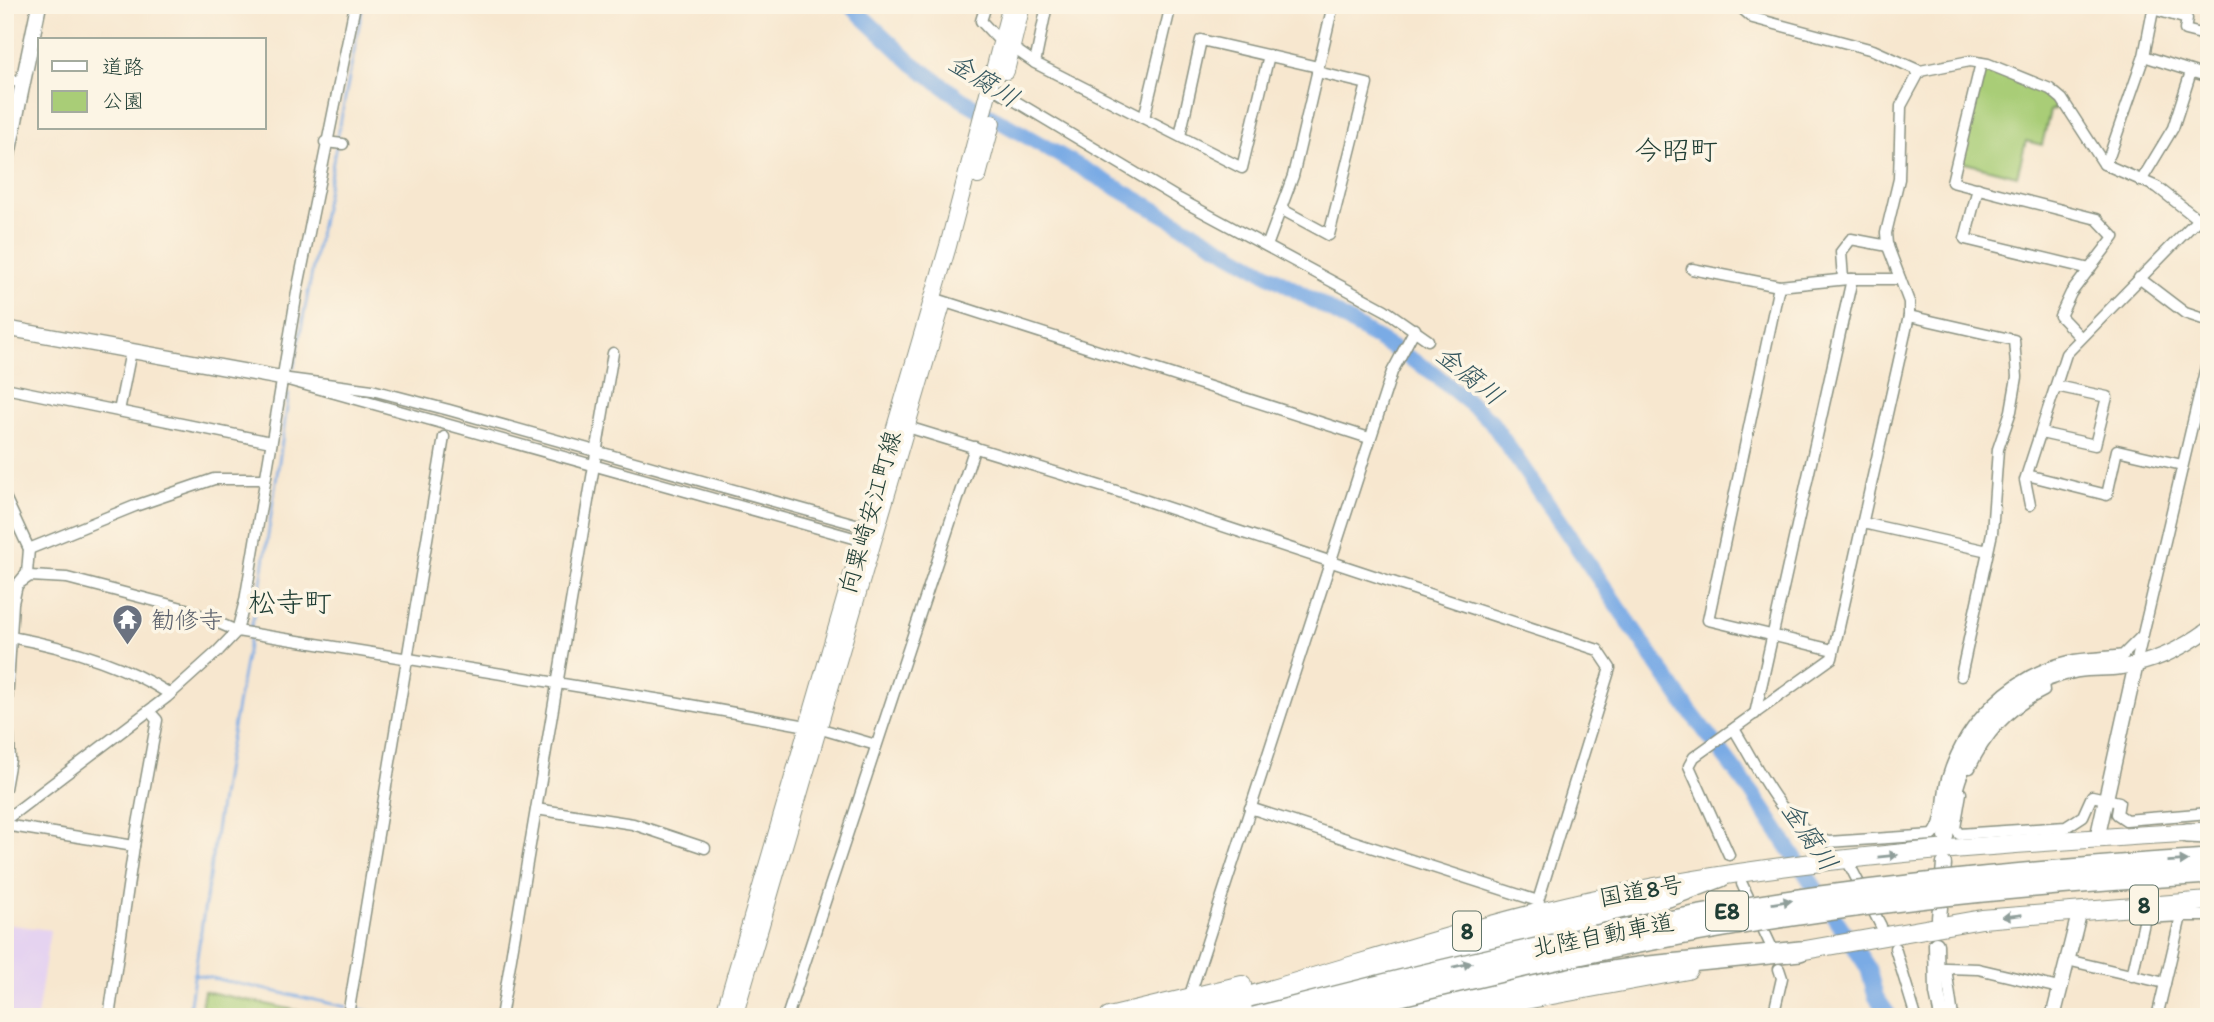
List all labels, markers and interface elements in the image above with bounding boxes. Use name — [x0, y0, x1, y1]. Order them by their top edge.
legend — [38, 38, 266, 130]
water label: 金腐川 — [942, 46, 1026, 114]
text: 道路 — [102, 54, 144, 79]
text: 公園 — [102, 88, 144, 113]
district label: 今昭町 — [1634, 133, 1718, 167]
water label: 金腐川 — [1430, 338, 1510, 412]
street label: 向粟崎安江町線 — [832, 427, 907, 597]
district label: 松寺町 — [248, 585, 332, 619]
temple icon: 勧修寺 — [111, 603, 145, 647]
place label: 勧修寺 — [151, 605, 223, 634]
water label: 金腐川 — [1775, 795, 1845, 877]
one-way arrow — [1877, 850, 1899, 861]
one-way arrow — [2168, 855, 2190, 866]
street label: 国道8号 — [1596, 869, 1685, 912]
road number: 8 — [2130, 885, 2158, 924]
road number: E8 — [1706, 891, 1748, 930]
one-way arrow — [1771, 896, 1793, 907]
street label: 北陸自動車道 — [1529, 907, 1676, 962]
one-way arrow — [2001, 910, 2023, 921]
road number: 8 — [1453, 912, 1481, 950]
one-way arrow — [1451, 959, 1473, 970]

